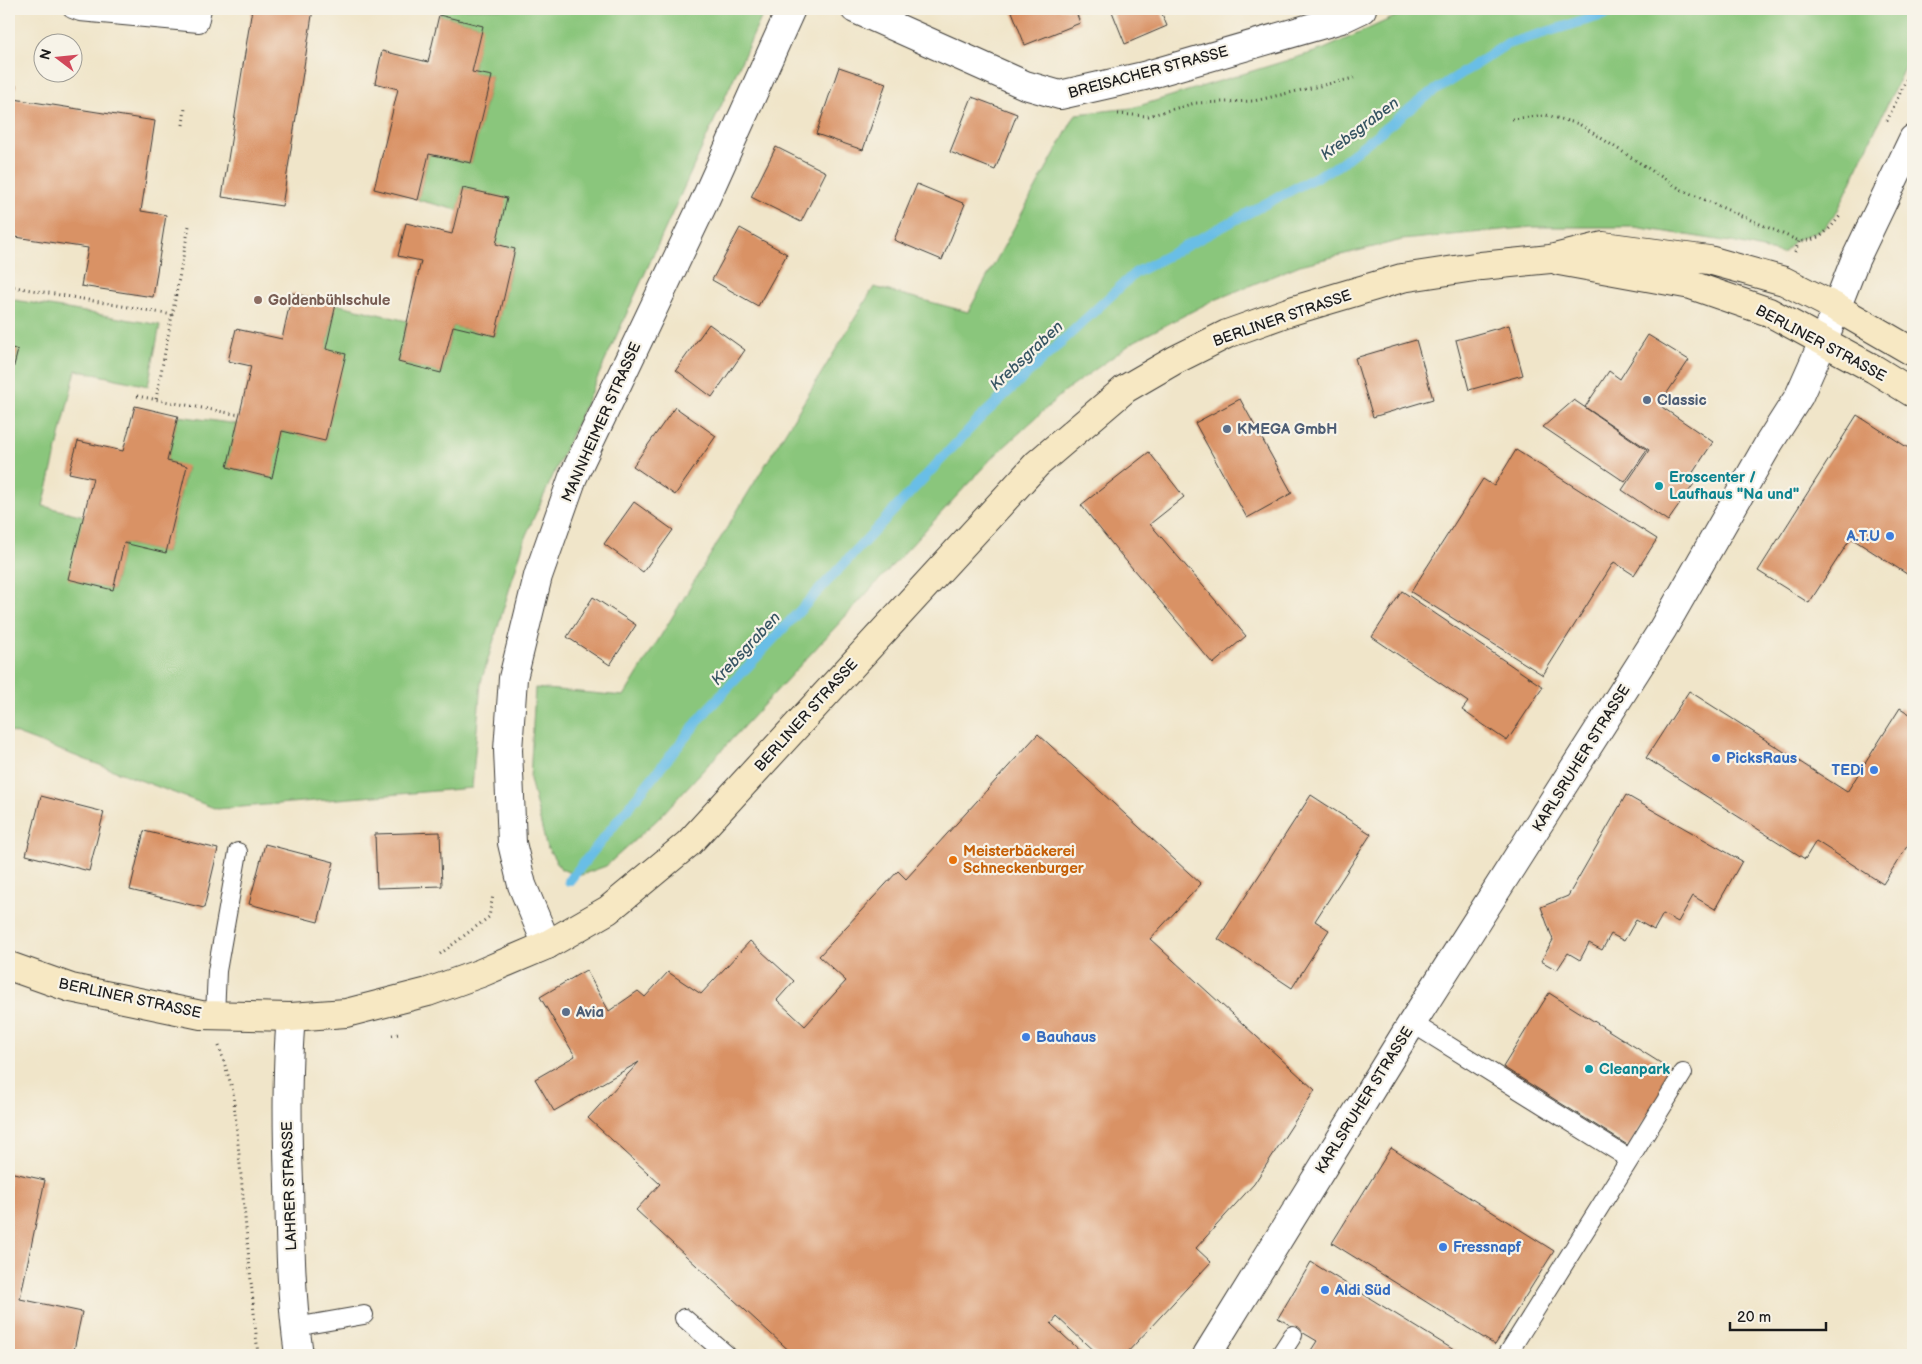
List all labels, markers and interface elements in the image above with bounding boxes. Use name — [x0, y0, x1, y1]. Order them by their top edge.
north arrow — [32, 32, 82, 82]
street label: BREISACHER STRASSE — [1066, 42, 1230, 103]
text: N — [36, 47, 56, 62]
water label: Krebsgraben — [1317, 94, 1403, 165]
street label: BERLINER STRASSE — [1210, 286, 1354, 351]
place label: Goldenbühlschule — [268, 291, 391, 310]
marker: Goldenbühlschule — [252, 294, 264, 306]
street label: BERLINER STRASSE — [1752, 301, 1889, 386]
water label: Krebsgraben — [986, 317, 1068, 395]
street label: MANNHEIMER STRASSE — [558, 339, 645, 505]
place label: Classic — [1657, 391, 1707, 410]
marker: Classic — [1641, 394, 1653, 406]
place label: KMEGA GmbH — [1237, 420, 1337, 439]
marker: KMEGA GmbH — [1221, 423, 1233, 435]
place label: Eroscenter / Laufhaus "Na und" — [1669, 468, 1799, 504]
marker: Eroscenter / Laufhaus "Na und" — [1653, 480, 1665, 492]
place label: A.T.U — [1845, 527, 1880, 546]
marker: A.T.U — [1884, 530, 1896, 542]
water label: Krebsgraben — [707, 608, 785, 690]
street label: BERLINER STRASSE — [751, 655, 862, 776]
street label: KARLSRUHER STRASSE — [1528, 681, 1635, 835]
place label: PicksRaus — [1726, 749, 1797, 768]
marker: PicksRaus — [1710, 752, 1722, 764]
place label: TEDi — [1832, 761, 1864, 780]
marker: TEDi — [1868, 764, 1880, 776]
place label: Meisterbäckerei Schneckenburger — [963, 842, 1085, 878]
marker: Meisterbäckerei Schneckenburger — [947, 854, 959, 866]
street label: BERLINER STRASSE — [57, 974, 203, 1023]
place label: Avia — [575, 1003, 604, 1022]
marker: Avia — [560, 1006, 572, 1018]
street label: KARLSRUHER STRASSE — [1311, 1023, 1418, 1177]
place label: Bauhaus — [1036, 1028, 1096, 1047]
marker: Bauhaus — [1020, 1031, 1032, 1043]
place label: Cleanpark — [1599, 1060, 1670, 1079]
marker: Cleanpark — [1583, 1063, 1595, 1075]
street label: LAHRER STRASSE — [278, 1121, 301, 1251]
place label: Fressnapf — [1453, 1238, 1522, 1257]
marker: Fressnapf — [1437, 1241, 1449, 1253]
place label: Aldi Süd — [1334, 1281, 1391, 1300]
marker: Aldi Süd — [1319, 1284, 1331, 1296]
scale bar — [1730, 1299, 1826, 1331]
text: 20 m — [1737, 1308, 1771, 1327]

